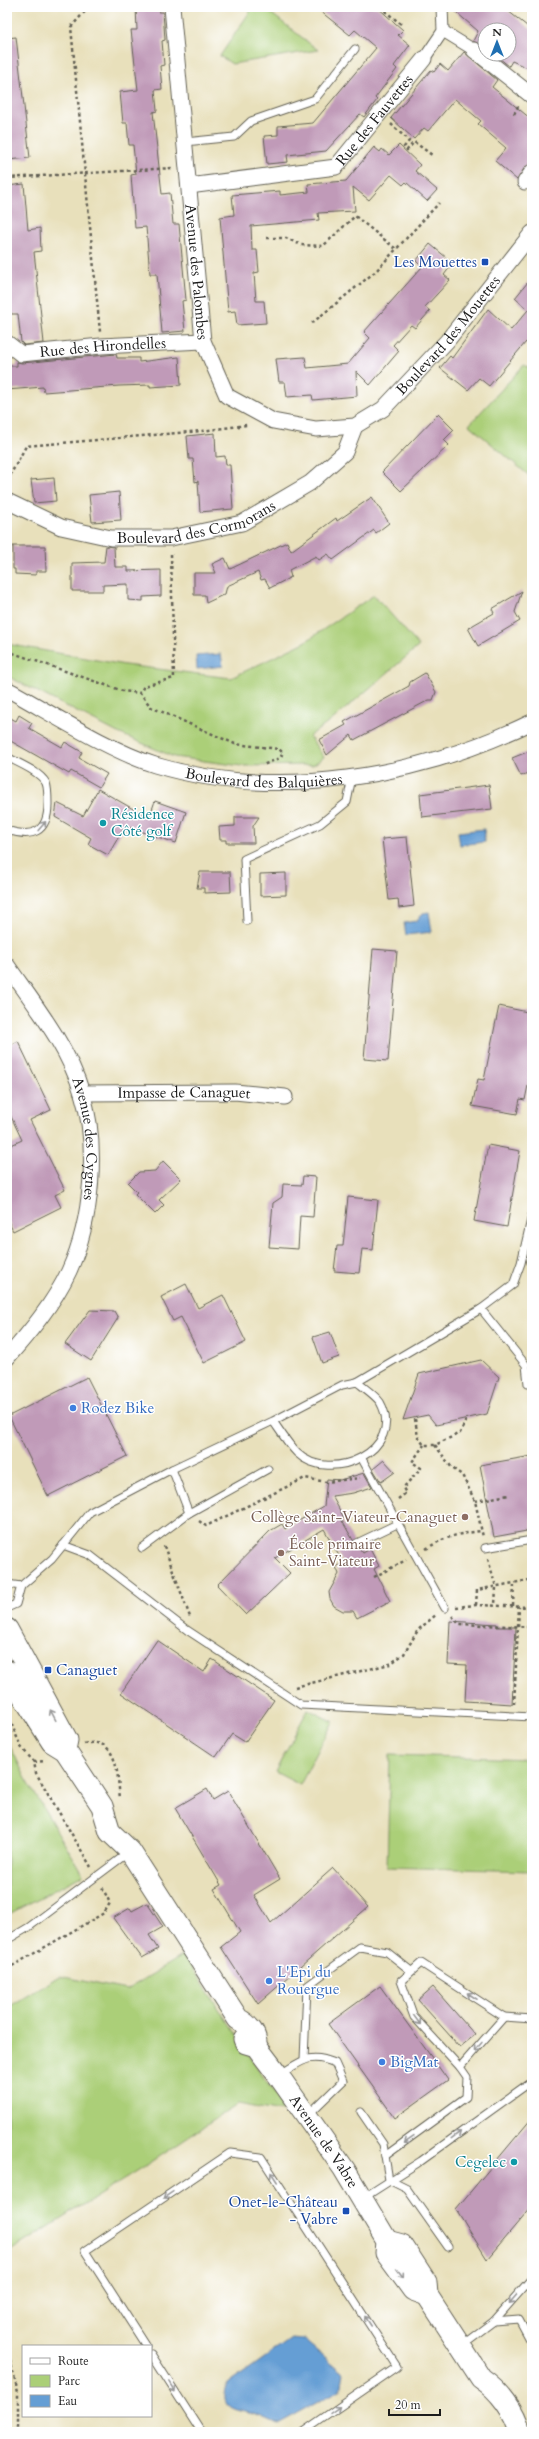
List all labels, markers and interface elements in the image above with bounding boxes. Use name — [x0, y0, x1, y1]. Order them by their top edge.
north arrow — [477, 22, 517, 62]
text: N — [492, 25, 502, 40]
street label: Rue des Fauvettes — [331, 70, 418, 170]
street label: Avenue des Palombes — [180, 203, 213, 341]
place label: Les Mouettes — [393, 252, 477, 272]
marker: Les Mouettes — [480, 257, 490, 267]
street label: Boulevard des Mouettes — [391, 271, 505, 399]
street label: Rue des Hirondelles — [39, 333, 166, 362]
street label: Boulevard des Cormorans — [117, 495, 279, 548]
street label: Boulevard des Balquières — [183, 763, 344, 793]
place label: Résidence Côté golf — [111, 804, 175, 841]
marker: Résidence Côté golf — [98, 818, 108, 828]
one-way arrow — [38, 820, 47, 831]
street label: Avenue des Cygnes — [67, 1074, 101, 1202]
street label: Impasse de Canaguet — [117, 1082, 252, 1104]
place label: Rodez Bike — [81, 1398, 154, 1418]
marker: Rodez Bike — [68, 1403, 78, 1413]
place label: Collège Saint-Viateur-Canaguet — [251, 1507, 457, 1527]
marker: Collège Saint-Viateur-Canaguet — [460, 1512, 470, 1522]
place label: École primaire Saint-Viateur — [289, 1534, 381, 1571]
marker: École primaire Saint-Viateur — [276, 1548, 286, 1558]
place label: Canaguet — [56, 1660, 117, 1680]
marker: Canaguet — [43, 1665, 53, 1675]
one-way arrow — [49, 1709, 57, 1721]
place label: L'Epi du Rouergue — [277, 1962, 340, 1999]
marker: L'Epi du Rouergue — [264, 1976, 274, 1986]
one-way arrow — [466, 1992, 477, 2000]
one-way arrow — [413, 2014, 421, 2025]
one-way arrow — [474, 2042, 483, 2052]
place label: BigMat — [390, 2052, 438, 2072]
marker: BigMat — [377, 2057, 387, 2067]
street label: Avenue de Vabre — [285, 2091, 363, 2192]
one-way arrow — [451, 2131, 462, 2139]
one-way arrow — [403, 2136, 414, 2144]
place label: Cegelec — [455, 2152, 506, 2172]
marker: Cegelec — [509, 2157, 519, 2167]
one-way arrow — [270, 2172, 278, 2183]
one-way arrow — [162, 2191, 174, 2199]
place label: Onet-le-Château - Vabre — [229, 2192, 338, 2229]
marker: Onet-le-Château - Vabre — [341, 2206, 351, 2216]
one-way arrow — [396, 2267, 404, 2278]
one-way arrow — [508, 2294, 518, 2304]
one-way arrow — [364, 2316, 372, 2327]
legend — [22, 2345, 152, 2417]
text: Route — [58, 2353, 89, 2369]
text: Parc — [58, 2373, 81, 2389]
one-way arrow — [168, 2381, 176, 2392]
scale bar — [389, 2391, 440, 2417]
text: Eau — [58, 2393, 78, 2409]
text: 20 m — [395, 2397, 422, 2413]
one-way arrow — [330, 2406, 341, 2414]

